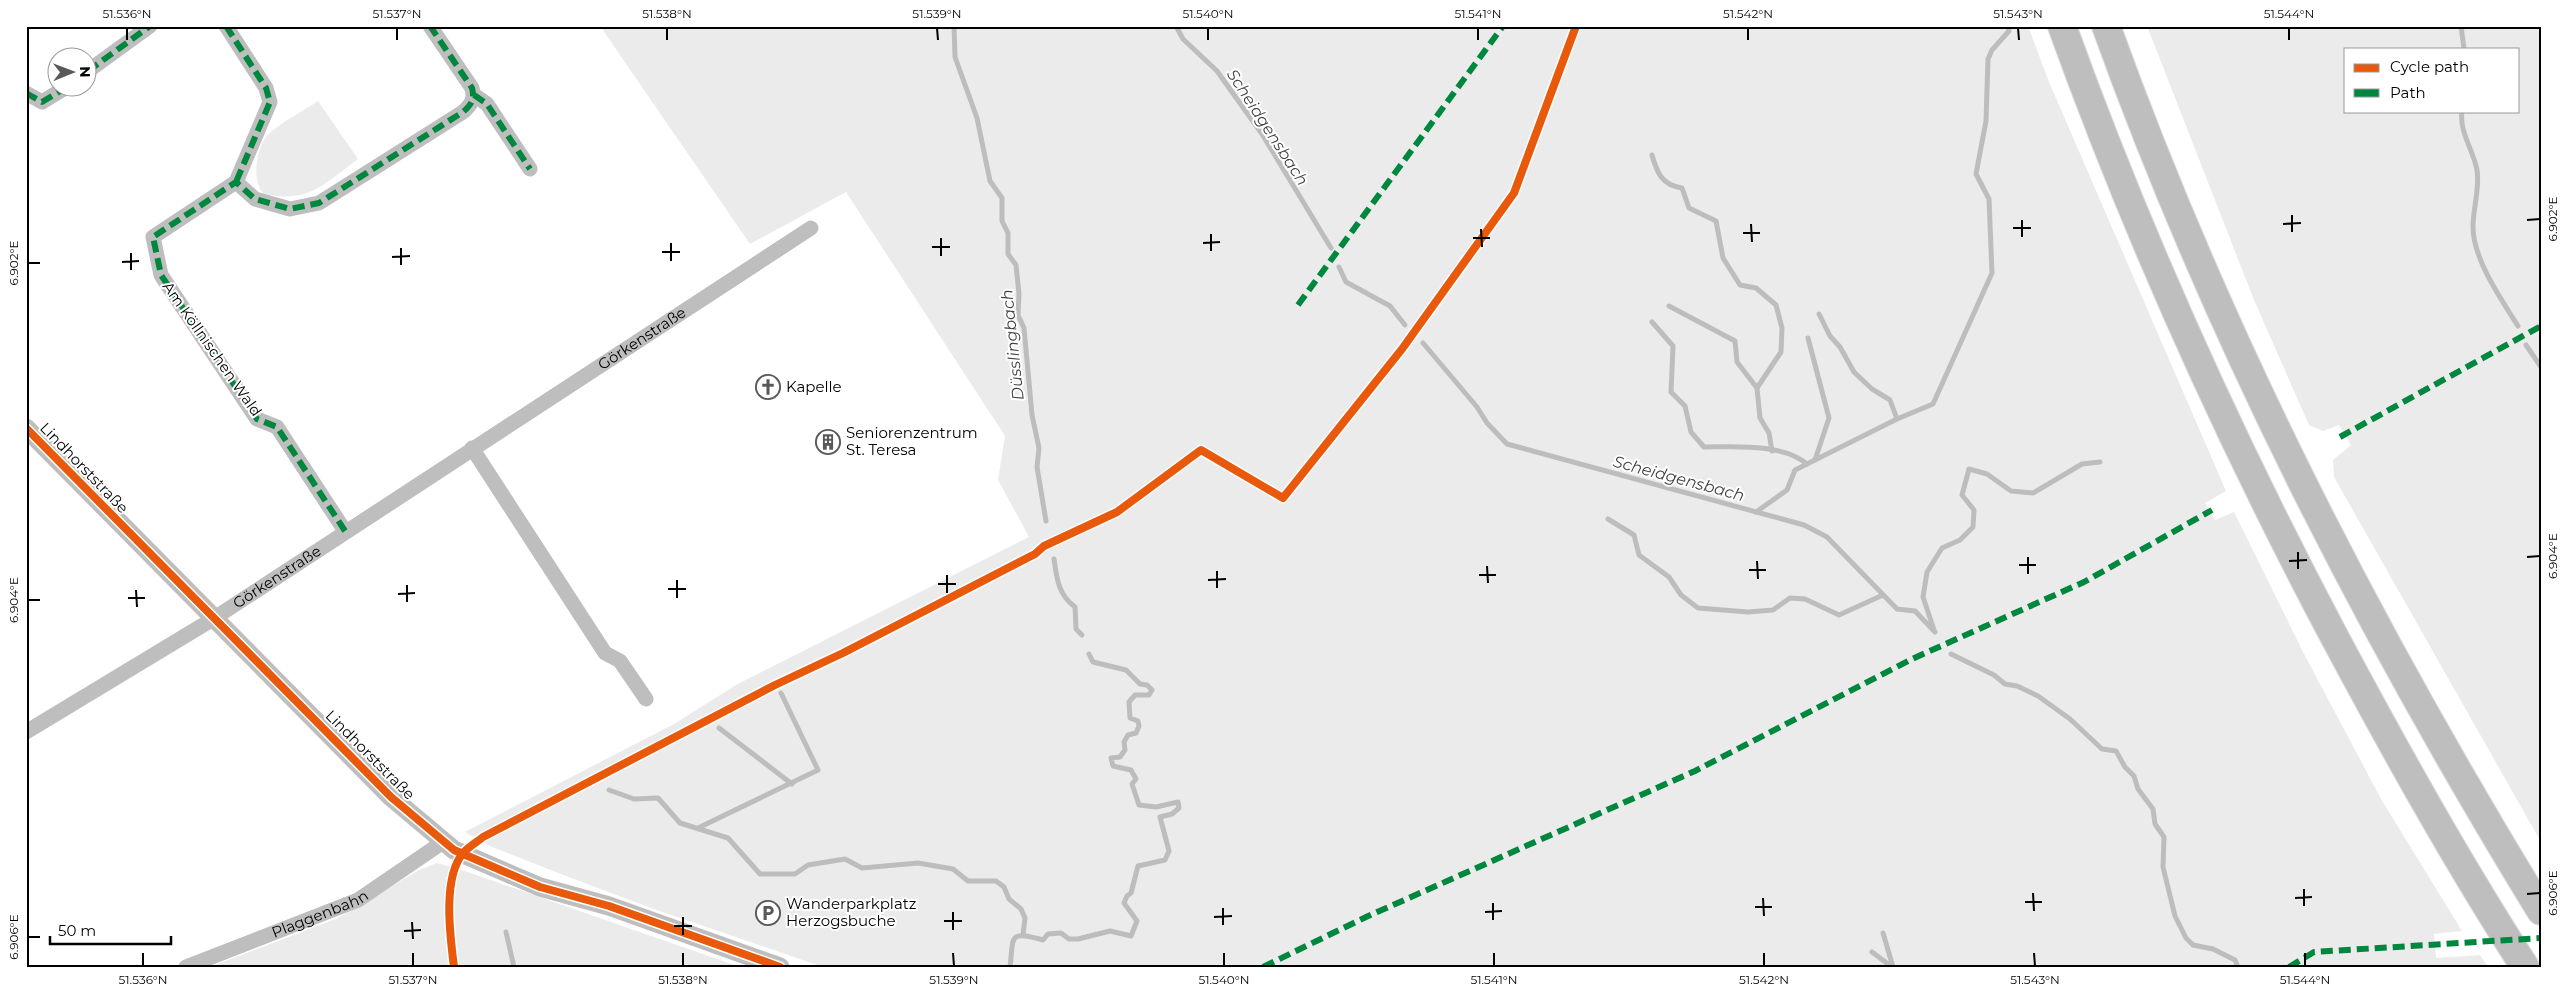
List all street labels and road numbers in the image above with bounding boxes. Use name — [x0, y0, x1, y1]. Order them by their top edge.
street label: Am Köllnischen Wald — [159, 278, 266, 420]
street label: Görkenstraße — [594, 302, 689, 374]
street label: Lindhorststraße — [36, 418, 132, 517]
street label: Görkenstraße — [229, 541, 324, 612]
street label: Lindhorststraße — [322, 706, 419, 803]
street label: Plaggenbahn — [269, 886, 372, 942]

